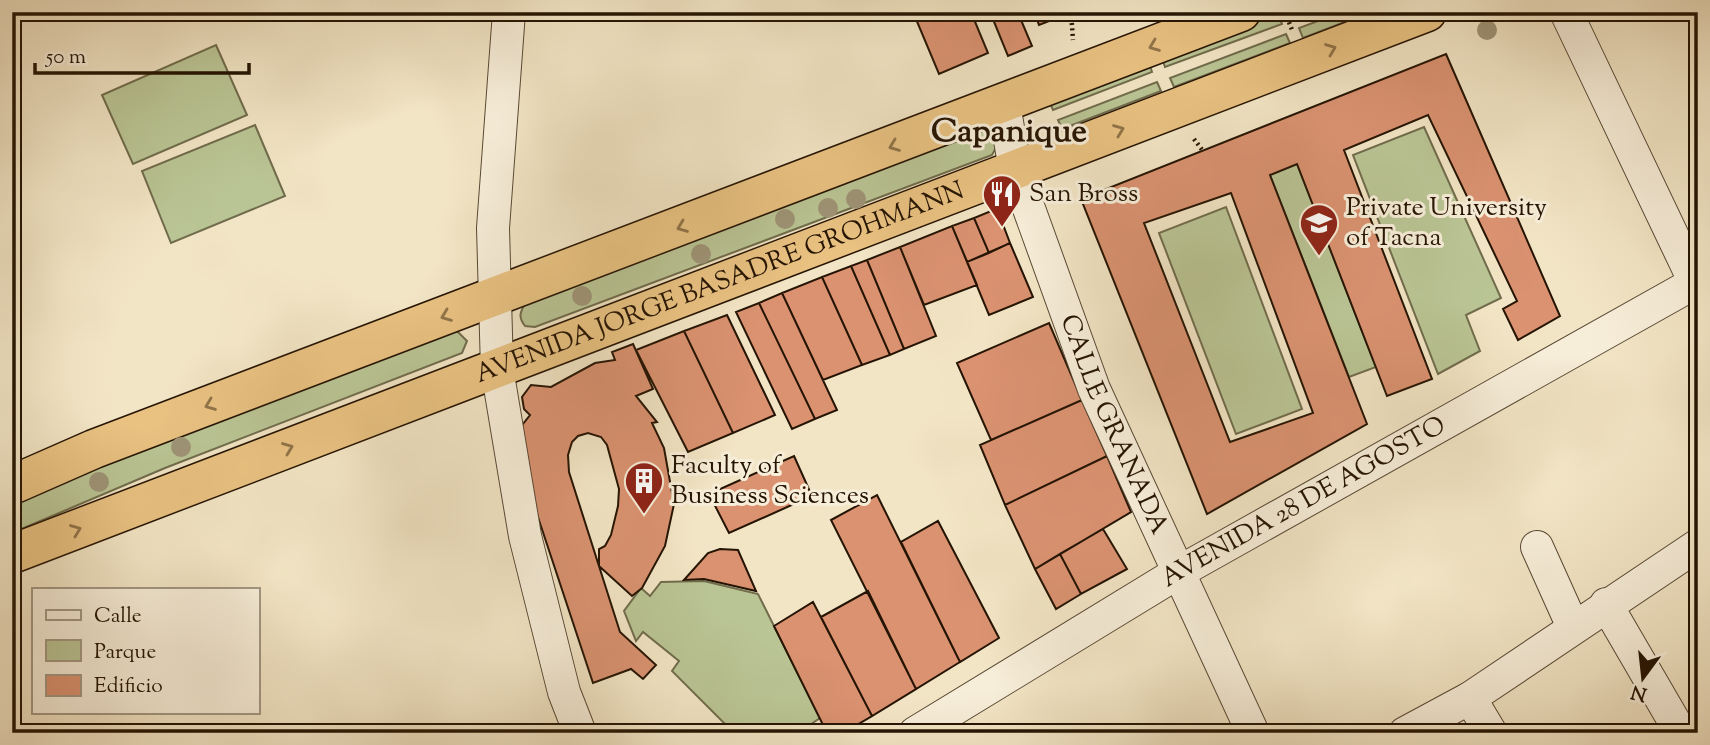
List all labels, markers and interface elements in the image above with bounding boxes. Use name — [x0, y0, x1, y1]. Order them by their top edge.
scale bar — [35, 32, 248, 76]
one-way arrow — [1149, 37, 1161, 51]
text: 50 m — [45, 43, 86, 73]
one-way arrow — [1324, 43, 1337, 57]
district label: Capanique — [931, 109, 1087, 157]
one-way arrow — [1112, 125, 1124, 139]
one-way arrow — [889, 138, 901, 152]
street label: AVENIDA JORGE BASADRE GROHMANN — [470, 172, 970, 393]
restaurant icon: San Bross — [981, 173, 1023, 228]
place label: San Bross — [1029, 176, 1138, 213]
place label: Private University of Tacna — [1346, 190, 1547, 257]
school or university icon: Private University of Tacna — [1298, 202, 1340, 257]
one-way arrow — [676, 219, 688, 233]
one-way arrow — [441, 308, 453, 322]
street label: CALLE GRANADA — [1050, 309, 1177, 541]
one-way arrow — [205, 397, 217, 411]
street label: AVENIDA 28 DE AGOSTO — [1154, 407, 1453, 597]
one-way arrow — [282, 443, 294, 457]
place label: Faculty of Business Sciences — [671, 448, 869, 515]
building icon: Faculty of Business Sciences — [623, 460, 665, 515]
one-way arrow — [69, 524, 81, 538]
legend — [32, 588, 259, 714]
text: Calle — [94, 602, 142, 632]
text: Parque — [94, 638, 156, 668]
north arrow — [1608, 644, 1678, 714]
text: Edificio — [94, 672, 163, 702]
text: N — [1628, 677, 1650, 707]

